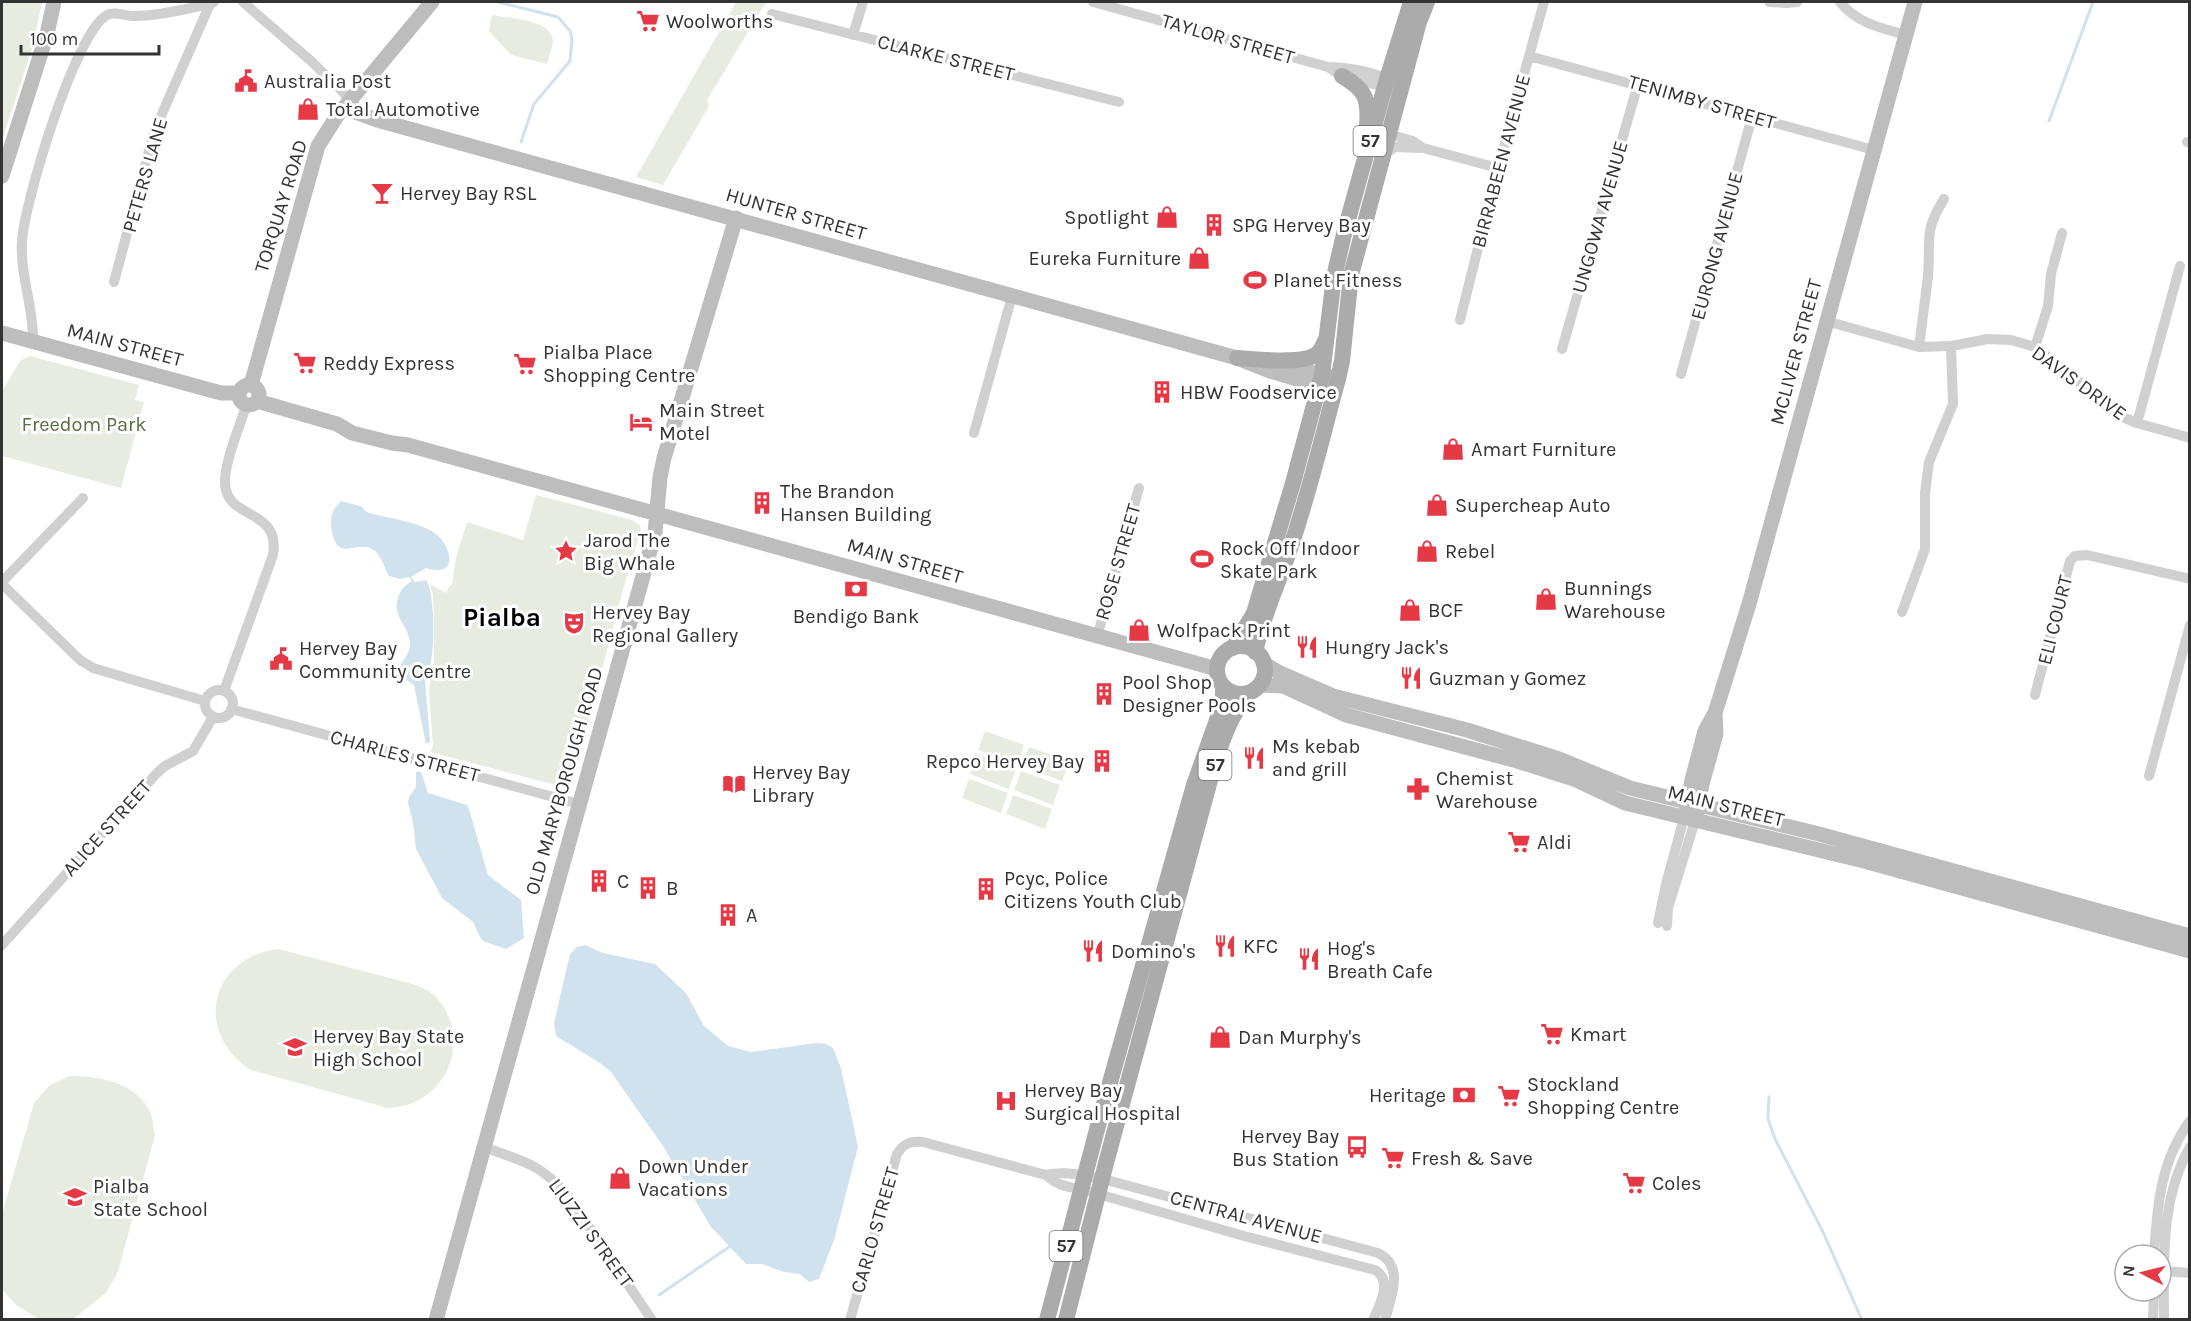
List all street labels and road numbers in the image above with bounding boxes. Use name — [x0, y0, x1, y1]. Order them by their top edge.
street label: TAYLOR STREET — [1159, 9, 1297, 69]
street label: CLARKE STREET — [875, 30, 1017, 86]
street label: TENIMBY STREET — [1626, 70, 1778, 134]
street label: BIRRABEEN AVENUE — [1467, 72, 1535, 250]
street label: PETERS LANE — [118, 115, 172, 235]
road number: 57 — [1354, 126, 1386, 156]
street label: TORQUAY ROAD — [250, 137, 312, 275]
street label: UNGOWA AVENUE — [1567, 138, 1633, 296]
street label: EURONG AVENUE — [1686, 170, 1748, 322]
street label: HUNTER STREET — [723, 183, 869, 245]
street label: MCLIVER STREET — [1765, 276, 1827, 428]
street label: MAIN STREET — [64, 318, 186, 372]
street label: DAVIS DRIVE — [2027, 341, 2131, 425]
street label: ROSE STREET — [1090, 501, 1146, 623]
street label: MAIN STREET — [844, 534, 966, 588]
street label: ELI COURT — [2033, 573, 2077, 667]
street label: OLD MARYBOROUGH ROAD — [520, 664, 608, 898]
street label: CHARLES STREET — [328, 725, 482, 787]
road number: 57 — [1198, 750, 1232, 780]
street label: ALICE STREET — [58, 775, 156, 881]
street label: MAIN STREET — [1665, 780, 1787, 832]
street label: CARLO STREET — [846, 1164, 904, 1296]
street label: LIUZZI STREET — [544, 1174, 638, 1292]
street label: CENTRAL AVENUE — [1167, 1186, 1325, 1248]
road number: 57 — [1050, 1231, 1082, 1261]

